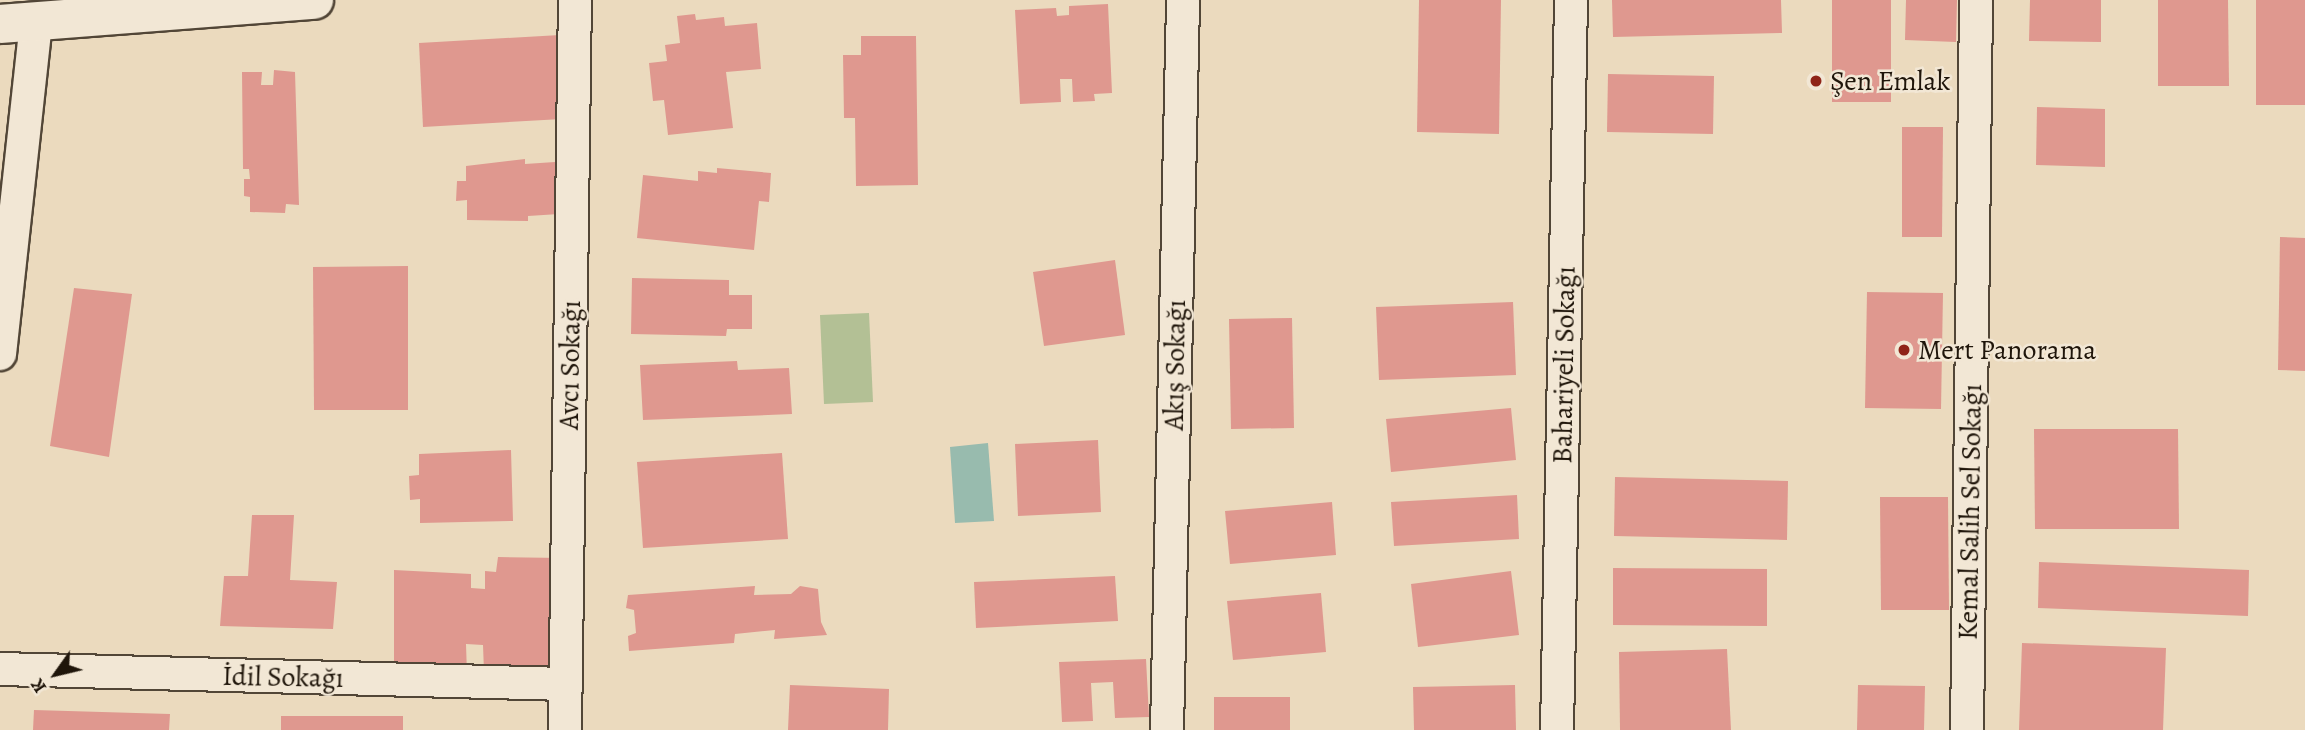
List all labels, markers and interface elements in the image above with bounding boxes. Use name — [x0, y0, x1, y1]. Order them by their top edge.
place label: Şen Emlak — [1830, 64, 1951, 98]
marker: Şen Emlak — [1808, 73, 1824, 89]
street label: Bahariyeli Sokağı — [1545, 266, 1583, 464]
street label: Akış Sokağı — [1157, 299, 1193, 431]
street label: Avcı Sokağı — [552, 300, 588, 430]
place label: Mert Panorama — [1918, 333, 2096, 367]
marker: Mert Panorama — [1896, 342, 1912, 358]
street label: Kemal Salih Sel Sokağı — [1951, 384, 1989, 640]
north arrow — [21, 639, 91, 709]
street label: İdil Sokağı — [222, 659, 344, 695]
text: K — [24, 673, 53, 698]

